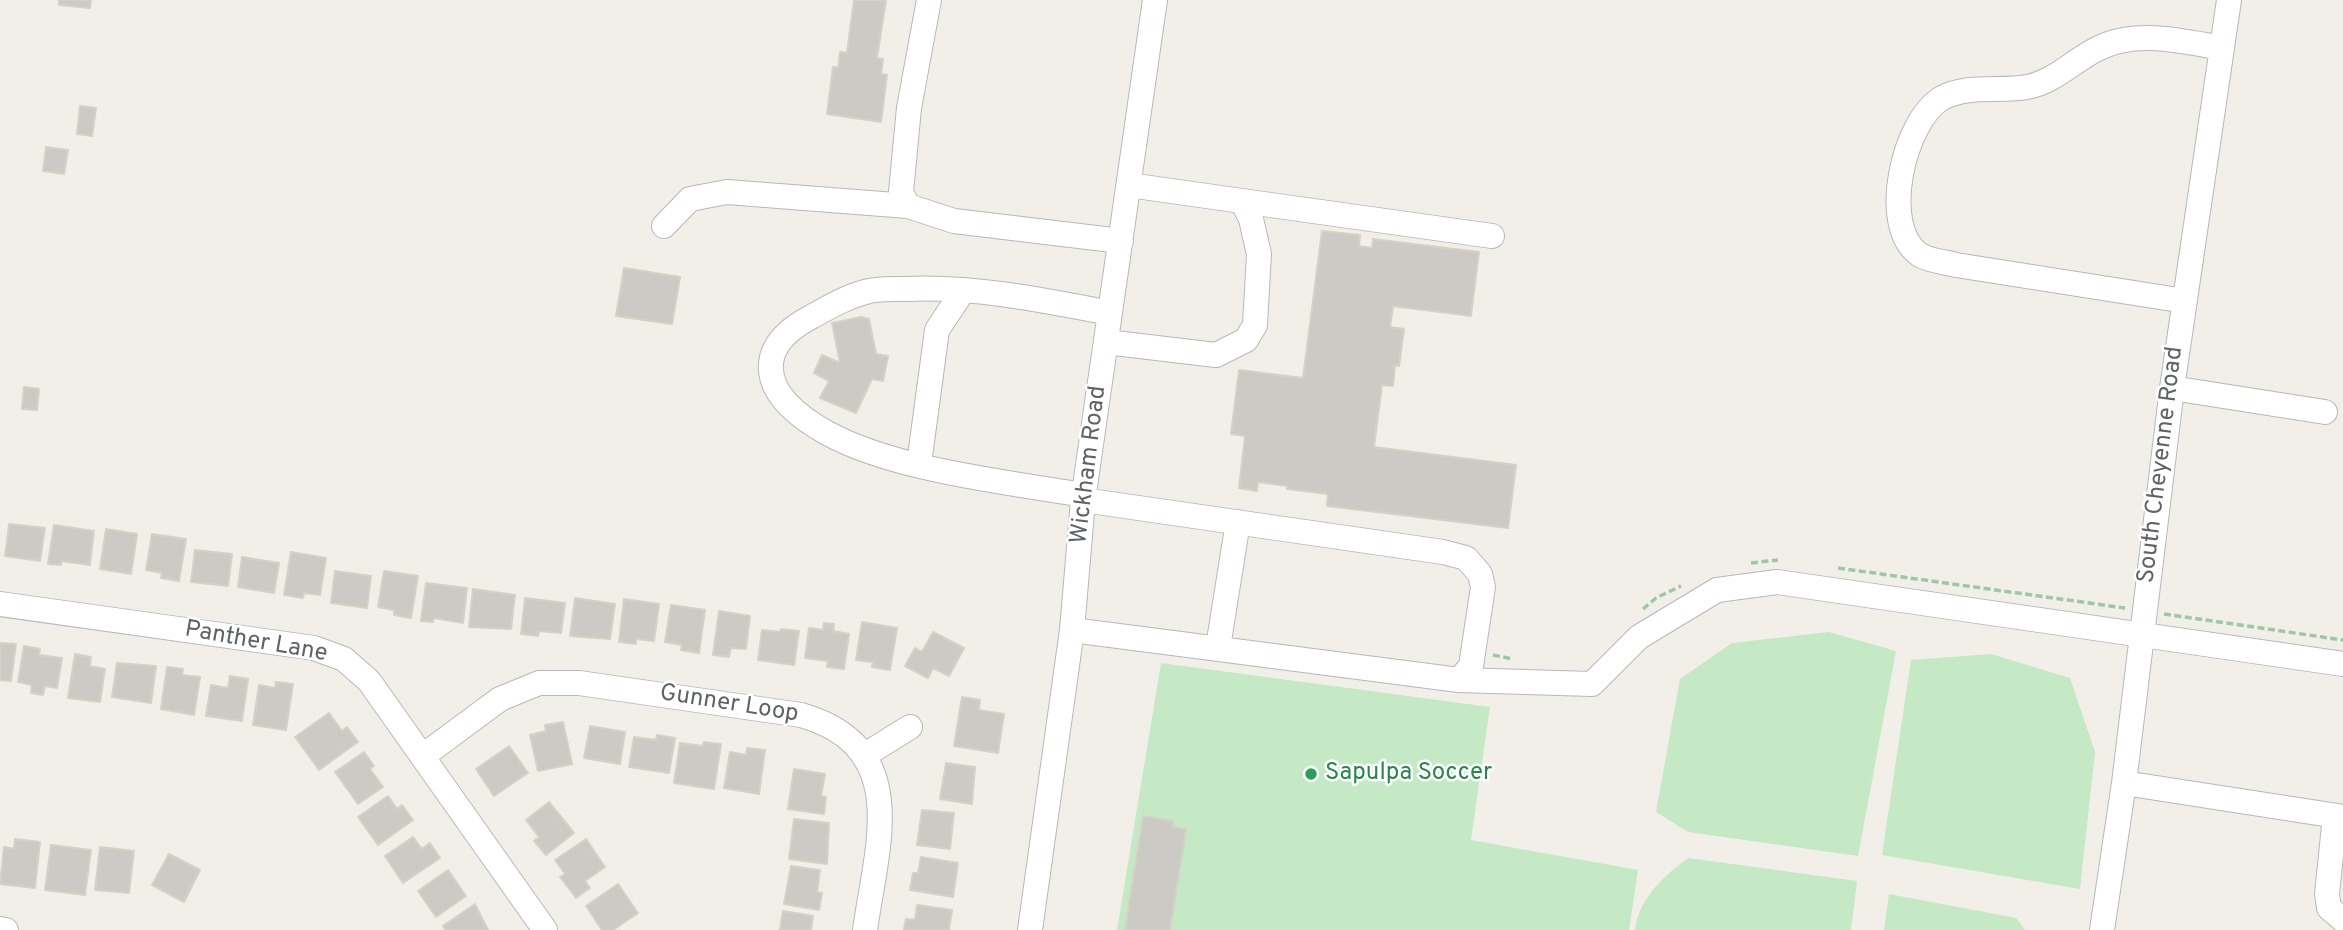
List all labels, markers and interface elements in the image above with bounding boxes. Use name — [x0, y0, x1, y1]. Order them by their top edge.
street label: South Cheyenne Road — [2133, 345, 2191, 585]
street label: Wickham Road — [1066, 384, 1114, 546]
street label: Panther Lane — [182, 616, 330, 670]
street label: Gunner Loop — [658, 680, 800, 730]
place label: Sapulpa Soccer — [1325, 760, 1492, 788]
marker: Sapulpa Soccer — [1303, 766, 1319, 782]

